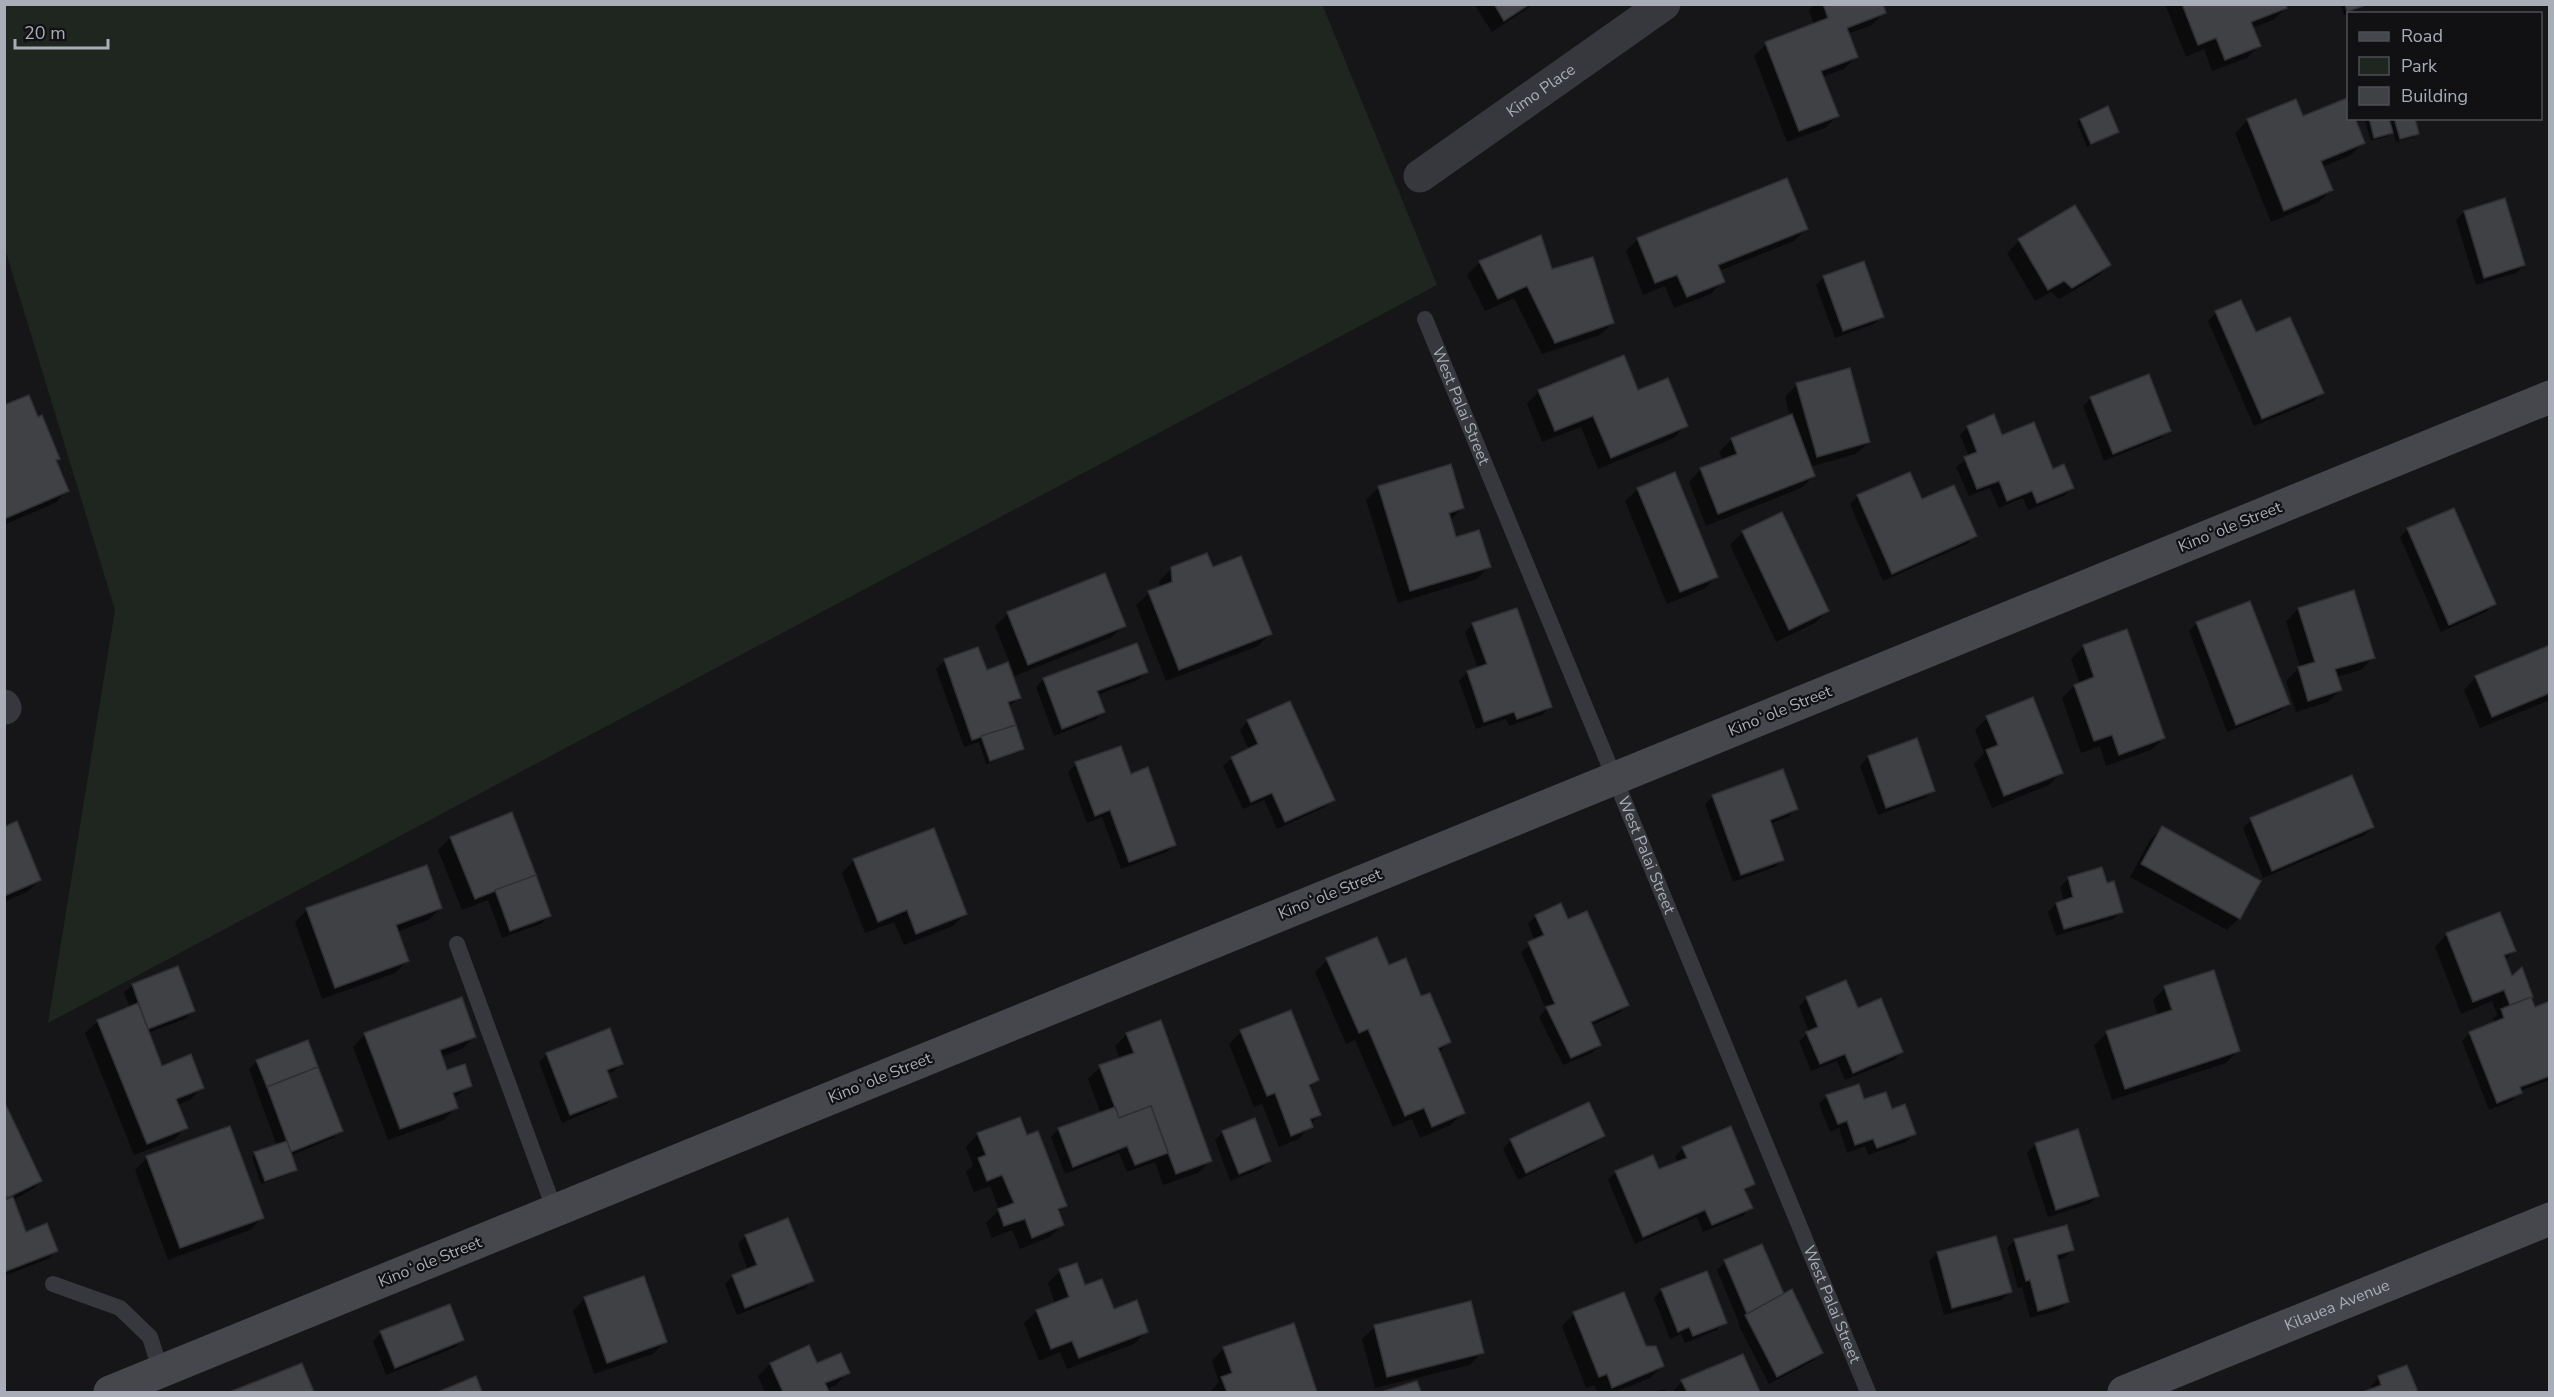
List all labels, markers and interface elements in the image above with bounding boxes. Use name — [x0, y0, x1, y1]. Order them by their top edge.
scale bar — [15, 12, 108, 50]
legend — [2347, 12, 2542, 120]
text: 20 m — [24, 21, 66, 45]
text: Road — [2401, 24, 2443, 48]
text: Park — [2401, 54, 2438, 78]
street label: Kimo Place — [1502, 59, 1580, 123]
text: Building — [2401, 84, 2468, 108]
street label: West Palai Street — [1427, 344, 1495, 468]
street label: Kinoʻole Street — [2175, 496, 2285, 558]
street label: Kinoʻole Street — [1725, 680, 1835, 742]
street label: West Palai Street — [1612, 793, 1681, 918]
street label: Kinoʻole Street — [1275, 863, 1385, 925]
street label: Kinoʻole Street — [825, 1047, 935, 1109]
street label: Kinoʻole Street — [375, 1231, 485, 1293]
street label: West Palai Street — [1798, 1242, 1866, 1367]
street label: Kilauea Avenue — [2281, 1274, 2393, 1337]

